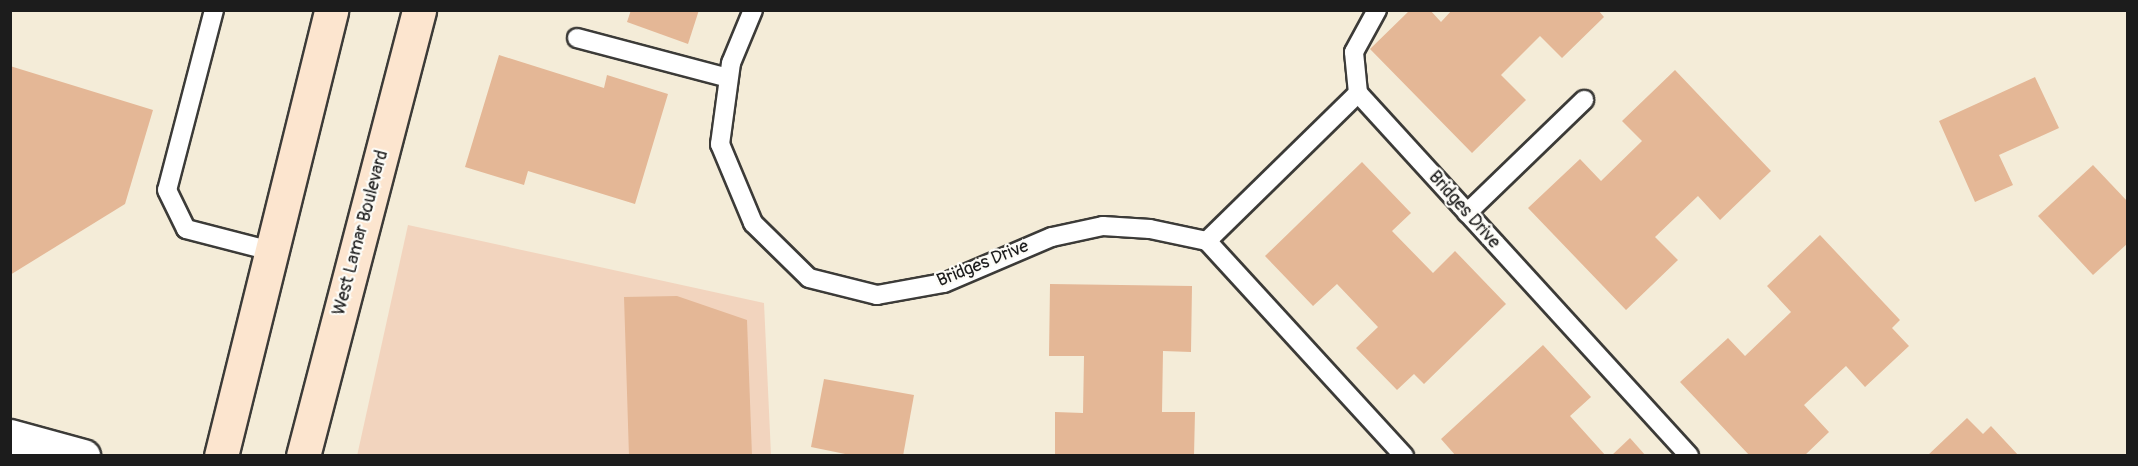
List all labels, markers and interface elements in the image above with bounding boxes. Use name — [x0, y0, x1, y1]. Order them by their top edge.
street label: West Lamar Boulevard — [329, 148, 393, 318]
street label: Bridges Drive — [1424, 167, 1504, 253]
street label: Bridges Drive — [934, 236, 1032, 292]

